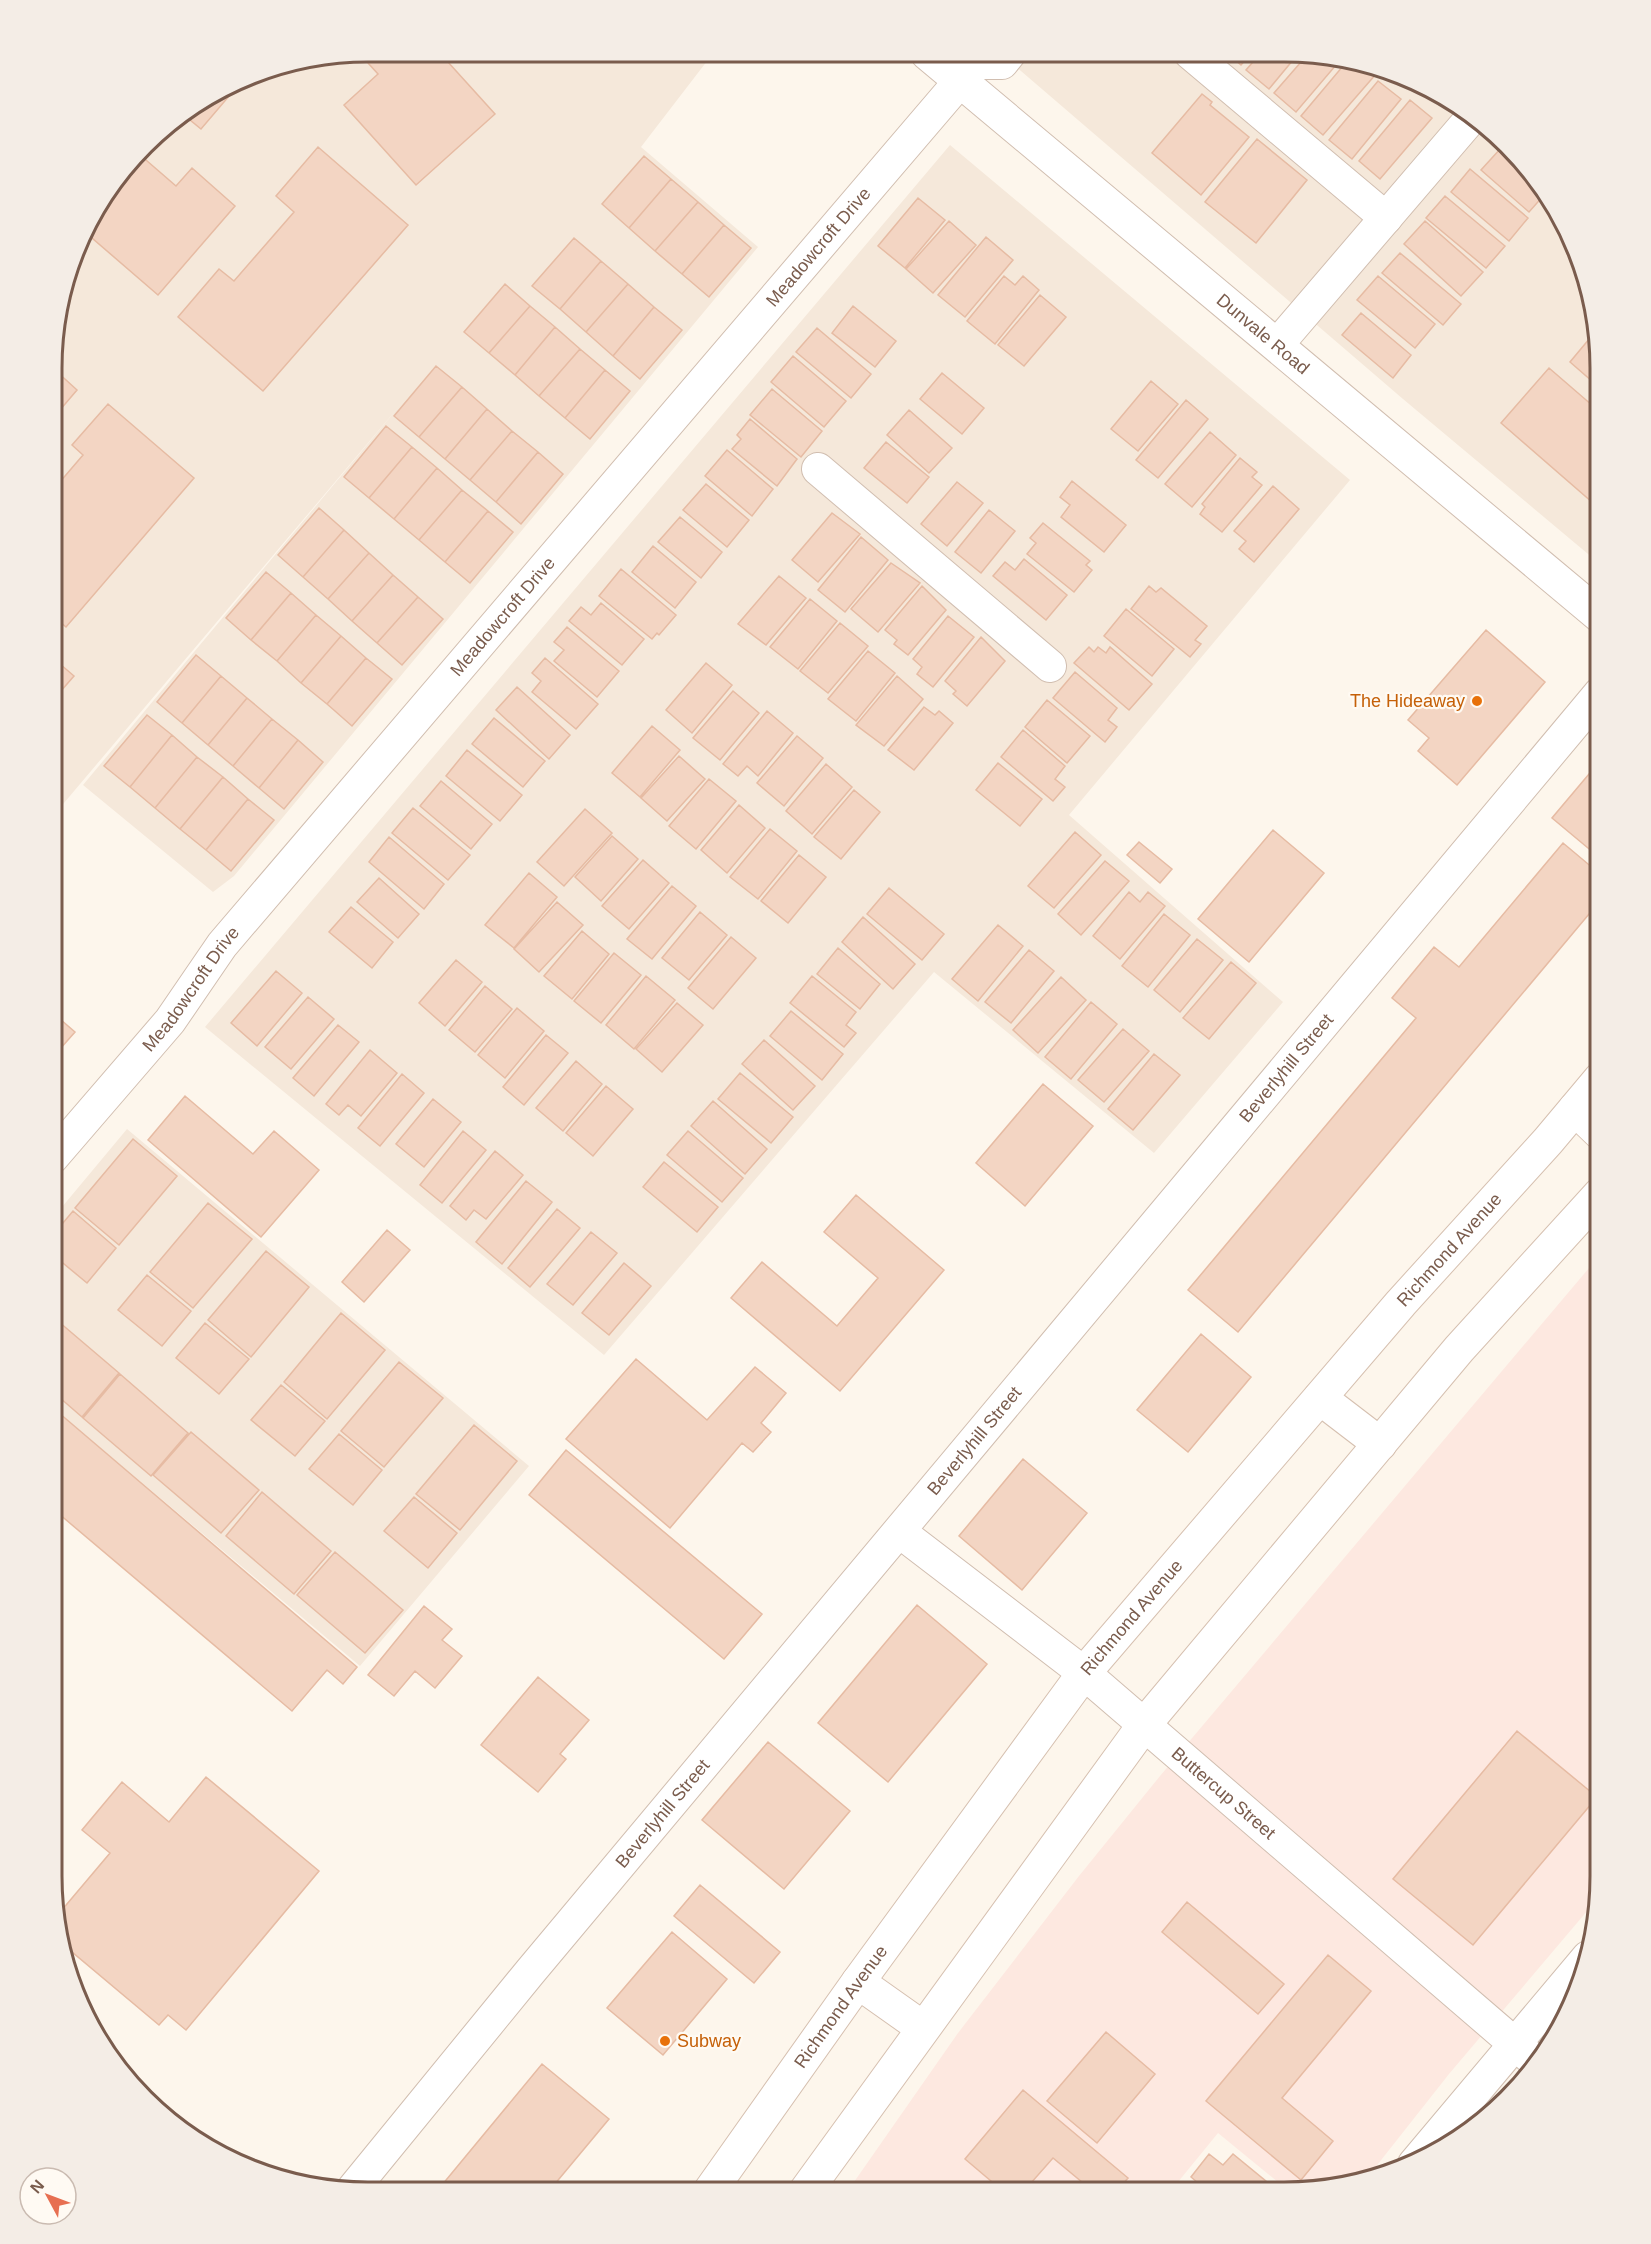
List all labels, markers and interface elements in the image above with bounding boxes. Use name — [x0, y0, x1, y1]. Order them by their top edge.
street label: Meadowcroft Drive — [762, 183, 875, 311]
street label: Dunvale Road — [1213, 290, 1313, 378]
street label: Meadowcroft Drive — [446, 553, 559, 680]
place label: The Hideaway — [1350, 691, 1465, 711]
marker: The Hideaway — [1470, 694, 1484, 708]
street label: Meadowcroft Drive — [138, 922, 243, 1055]
street label: Beverlyhill Street — [1235, 1010, 1337, 1126]
street label: Richmond Avenue — [1393, 1189, 1506, 1311]
street label: Beverlyhill Street — [923, 1383, 1025, 1499]
street label: Richmond Avenue — [1077, 1556, 1187, 1679]
street label: Buttercup Street — [1168, 1743, 1279, 1843]
street label: Beverlyhill Street — [612, 1755, 714, 1872]
street label: Richmond Avenue — [790, 1942, 891, 2072]
place label: Subway — [677, 2031, 741, 2051]
marker: Subway — [658, 2034, 672, 2048]
north arrow — [18, 2166, 78, 2226]
text: N — [27, 2177, 47, 2196]

